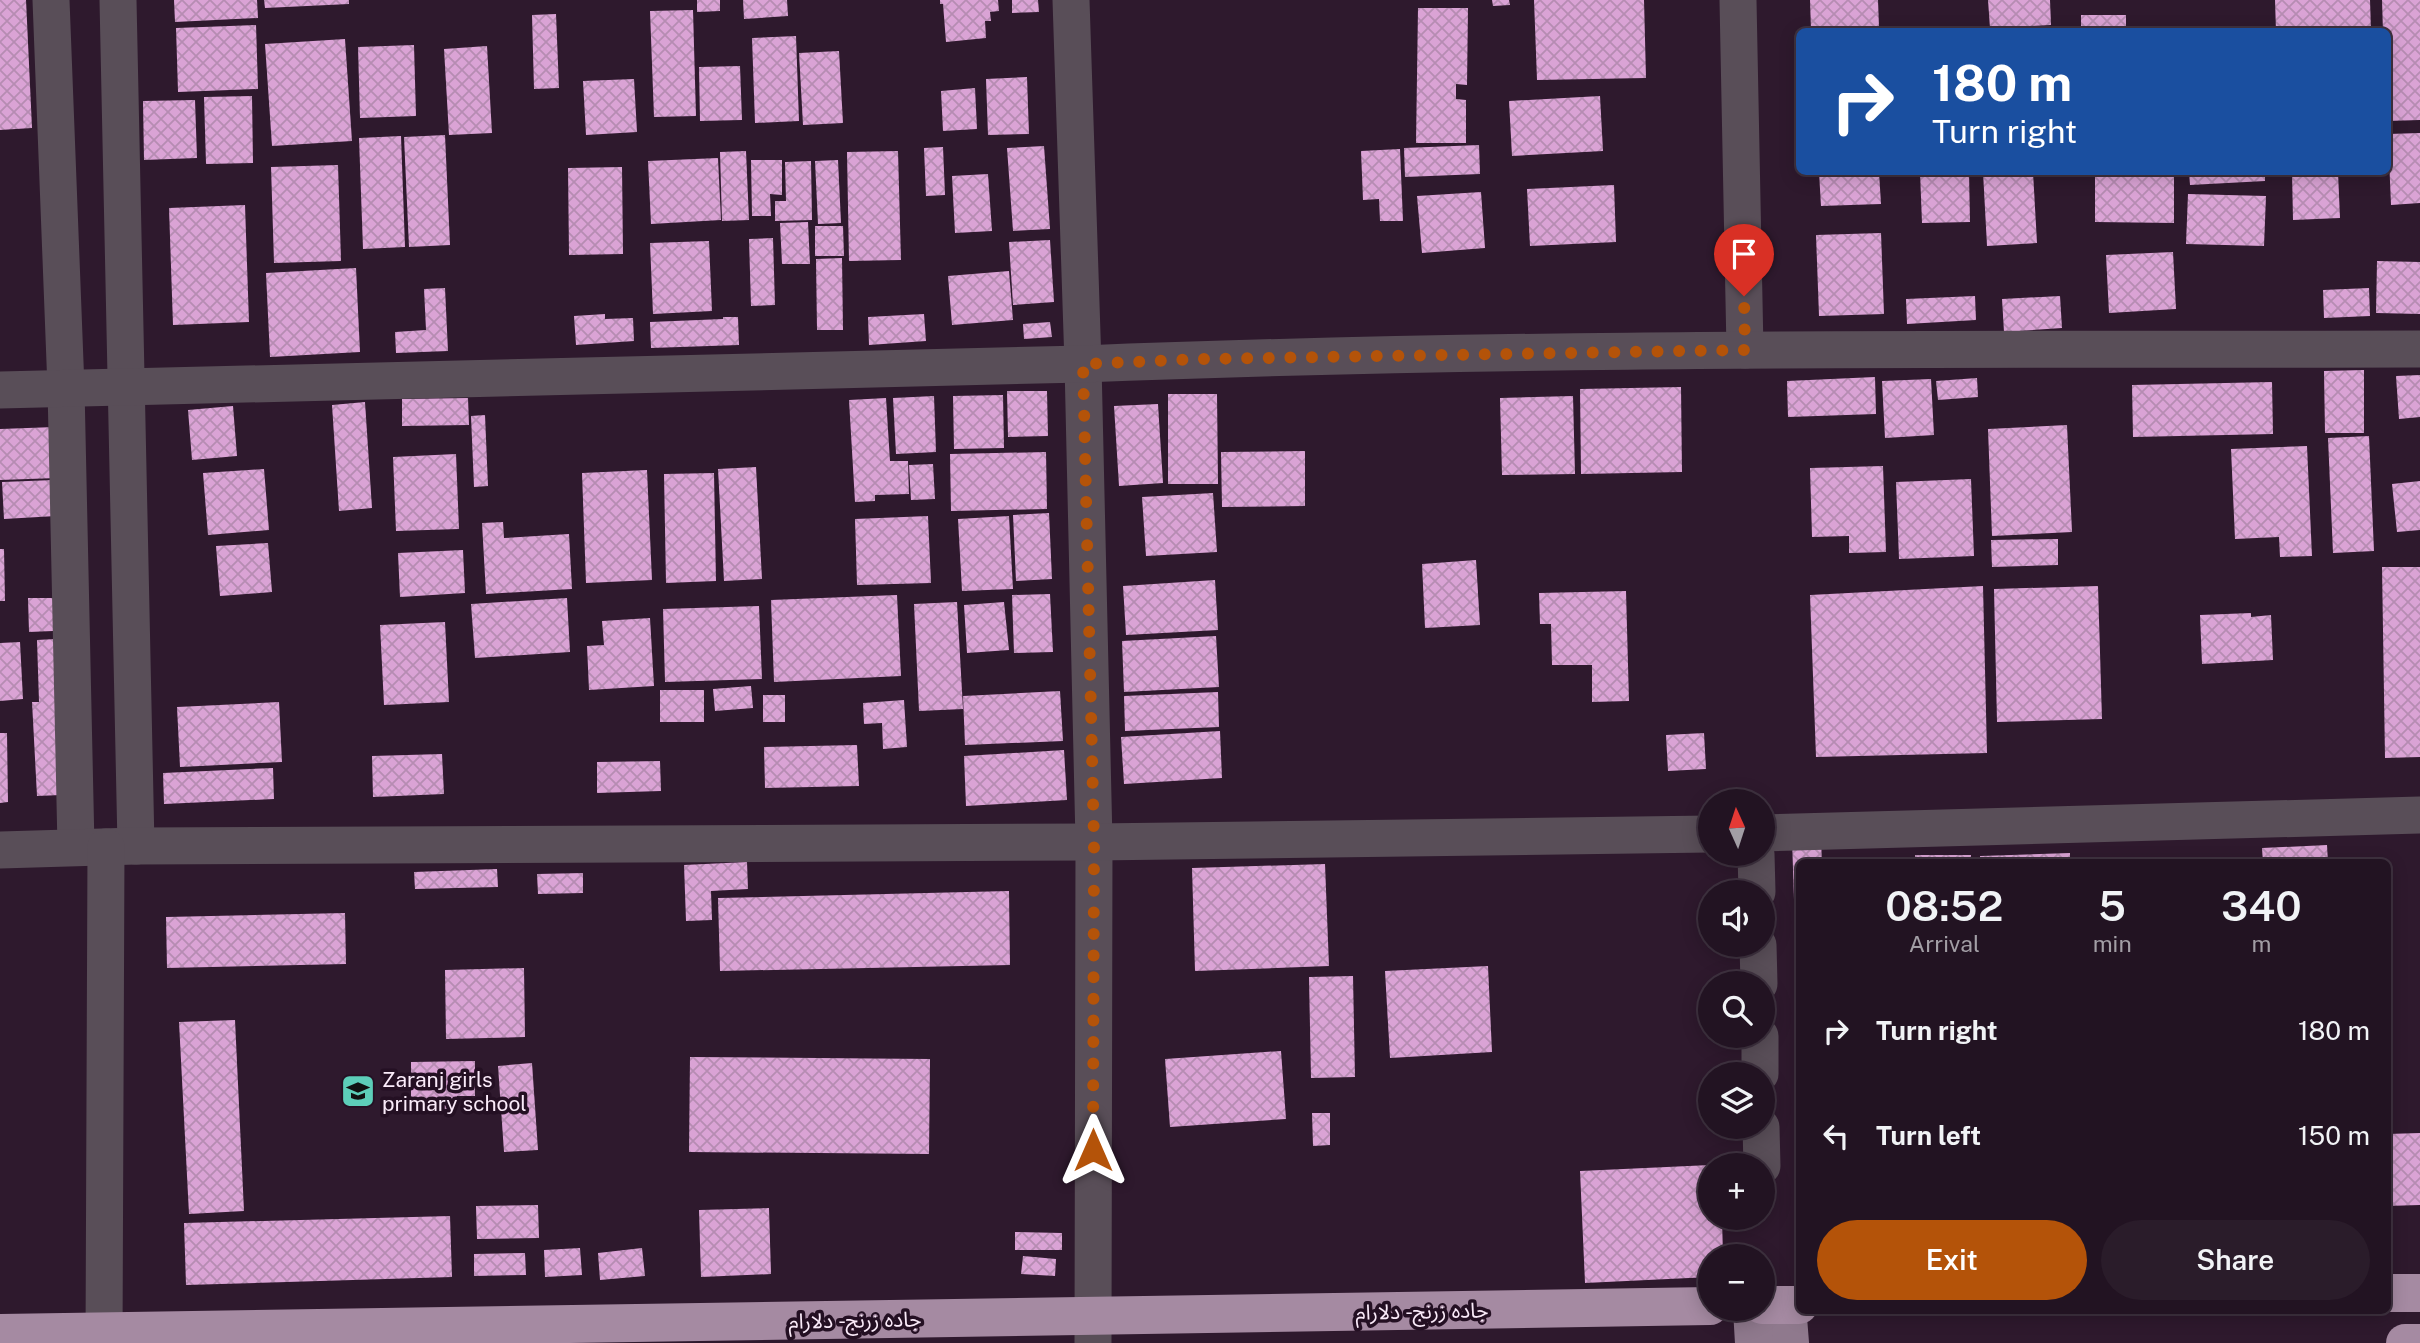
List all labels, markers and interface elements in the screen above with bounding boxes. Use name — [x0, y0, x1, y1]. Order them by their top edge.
text: 180 m — [1932, 54, 2072, 112]
icon: right — [1817, 56, 1908, 147]
text: Turn right — [1932, 113, 2077, 150]
pin — [1714, 224, 1774, 296]
icon: arrive — [1725, 235, 1763, 273]
north arrow — [1698, 789, 1774, 866]
map controls — [1698, 789, 1775, 1321]
button: sound — [1698, 880, 1775, 957]
text: 08:52 — [1885, 881, 2003, 930]
text: 5 — [2098, 881, 2126, 930]
text: 340 — [2221, 881, 2302, 930]
text: Arrival — [1909, 930, 1980, 957]
text: min — [2093, 930, 2132, 957]
text: m — [2251, 930, 2271, 957]
button: search — [1698, 971, 1775, 1048]
icon: right — [1817, 1012, 1855, 1050]
text: Turn right — [1876, 1015, 1998, 1046]
text: 180 m — [2298, 1015, 2370, 1046]
button: layers — [1698, 1062, 1775, 1139]
place label: Zaranj girls primary school — [382, 1067, 527, 1116]
school or university icon: Zaranj girls primary school — [339, 1072, 377, 1110]
position arrow — [1056, 1113, 1130, 1187]
icon: left — [1817, 1117, 1855, 1155]
text: Turn left — [1876, 1120, 1981, 1151]
text: 150 m — [2298, 1120, 2370, 1151]
button: + — [1698, 1153, 1775, 1230]
button: Exit — [1817, 1220, 2087, 1300]
button: Share — [2101, 1220, 2370, 1300]
button: − — [1698, 1244, 1775, 1321]
street label: جاده زرنج - دلارام — [1355, 1297, 1489, 1329]
street label: جاده زرنج - دلارام — [788, 1306, 922, 1338]

